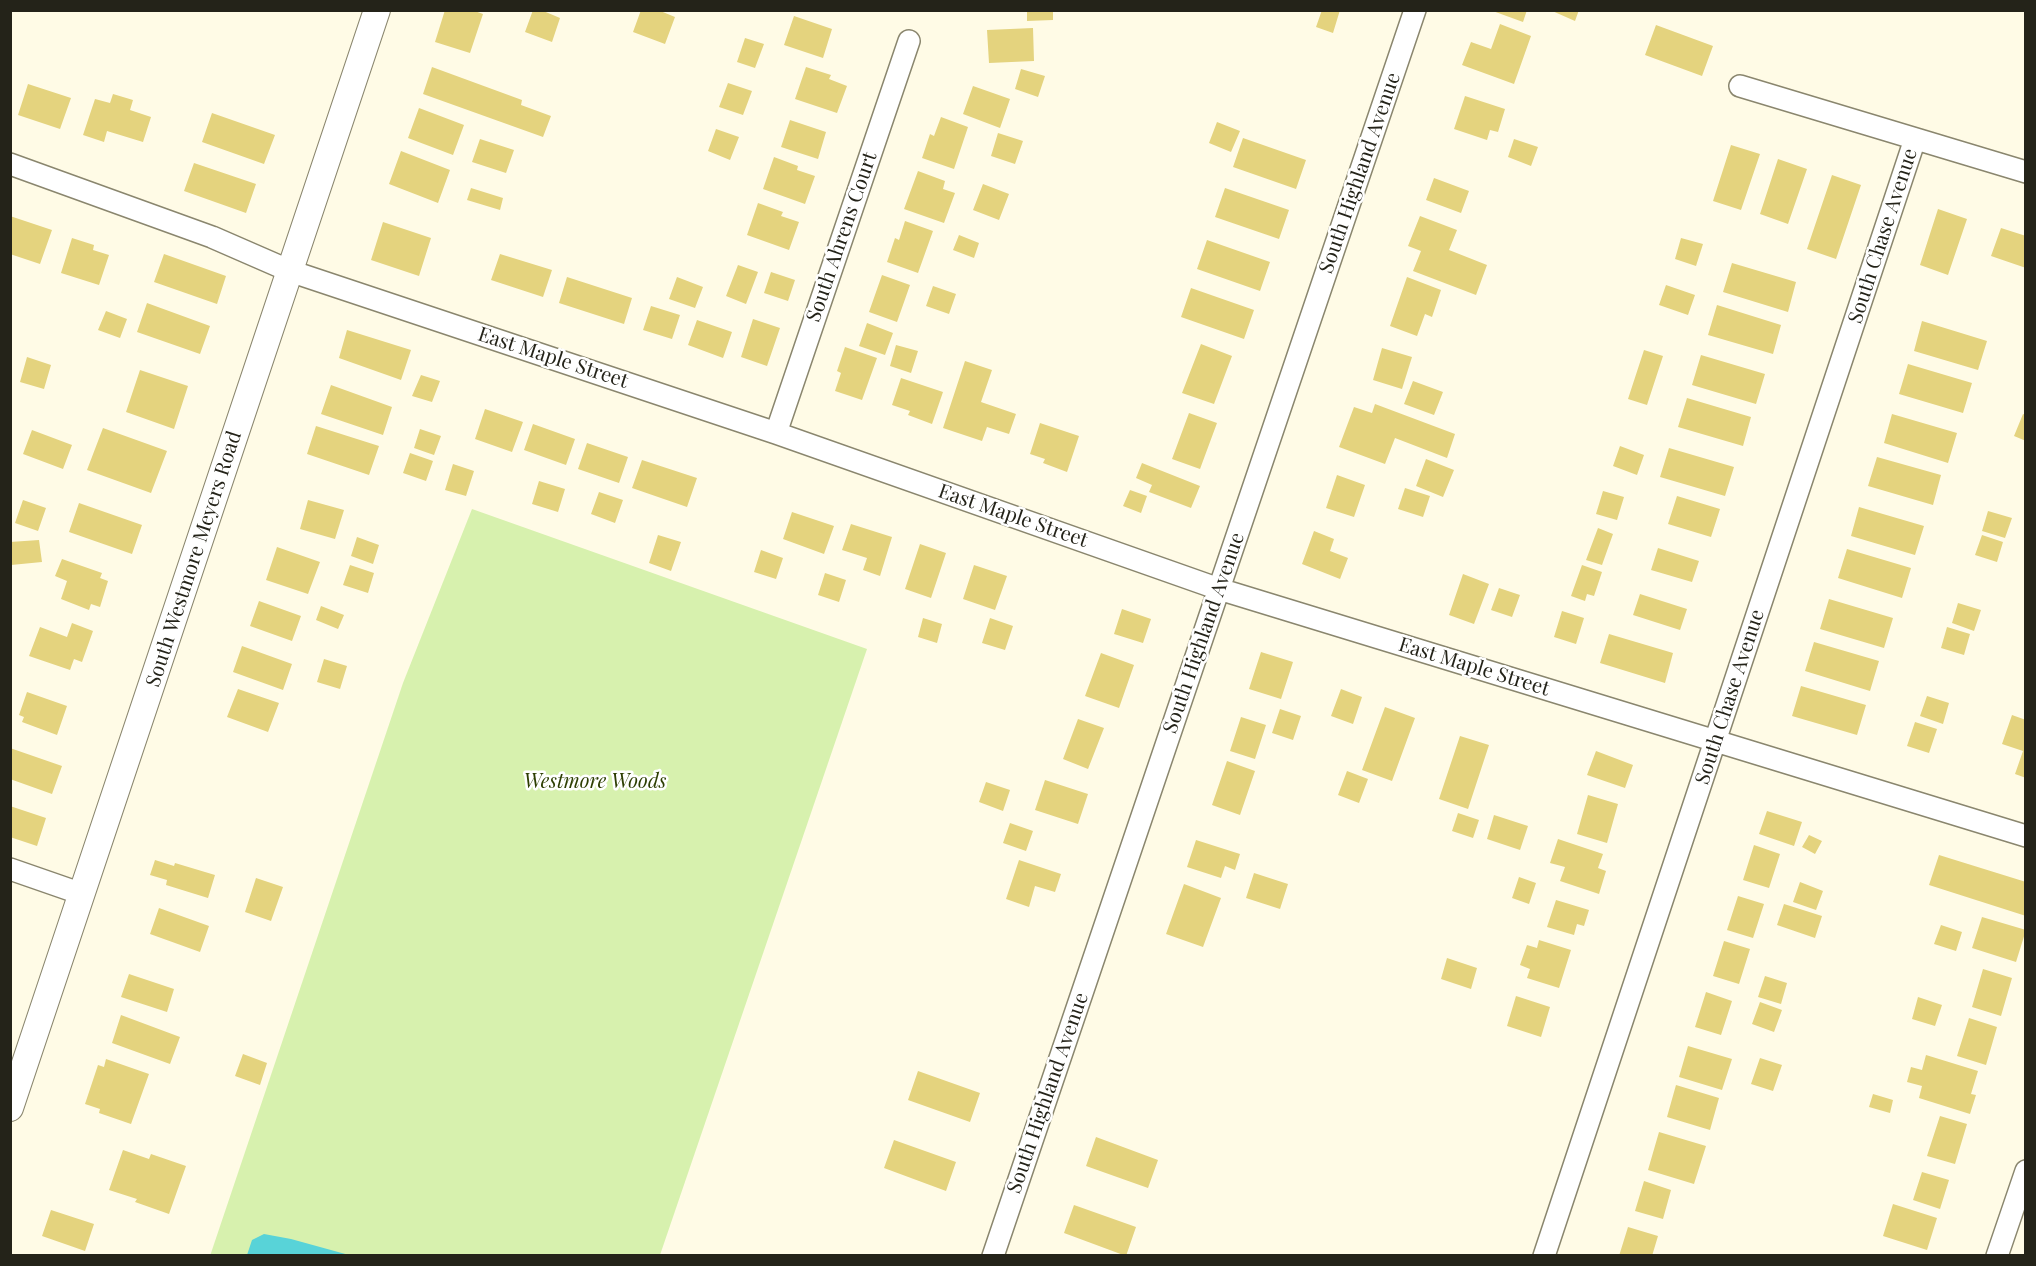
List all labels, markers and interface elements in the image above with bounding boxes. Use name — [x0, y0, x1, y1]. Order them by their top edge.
street label: South Highland Avenue — [1314, 69, 1406, 277]
street label: South Chase Avenue — [1843, 145, 1923, 327]
street label: South Ahrens Court — [802, 149, 882, 325]
street label: East Maple Street — [475, 322, 631, 394]
street label: South Westmore Meyers Road — [141, 428, 247, 690]
street label: East Maple Street — [935, 479, 1091, 553]
street label: South Highland Avenue — [1158, 529, 1250, 737]
street label: South Chase Avenue — [1690, 606, 1770, 788]
street label: East Maple Street — [1396, 633, 1552, 701]
park label: Westmore Woods — [524, 770, 666, 794]
street label: South Highland Avenue — [1002, 989, 1094, 1197]

